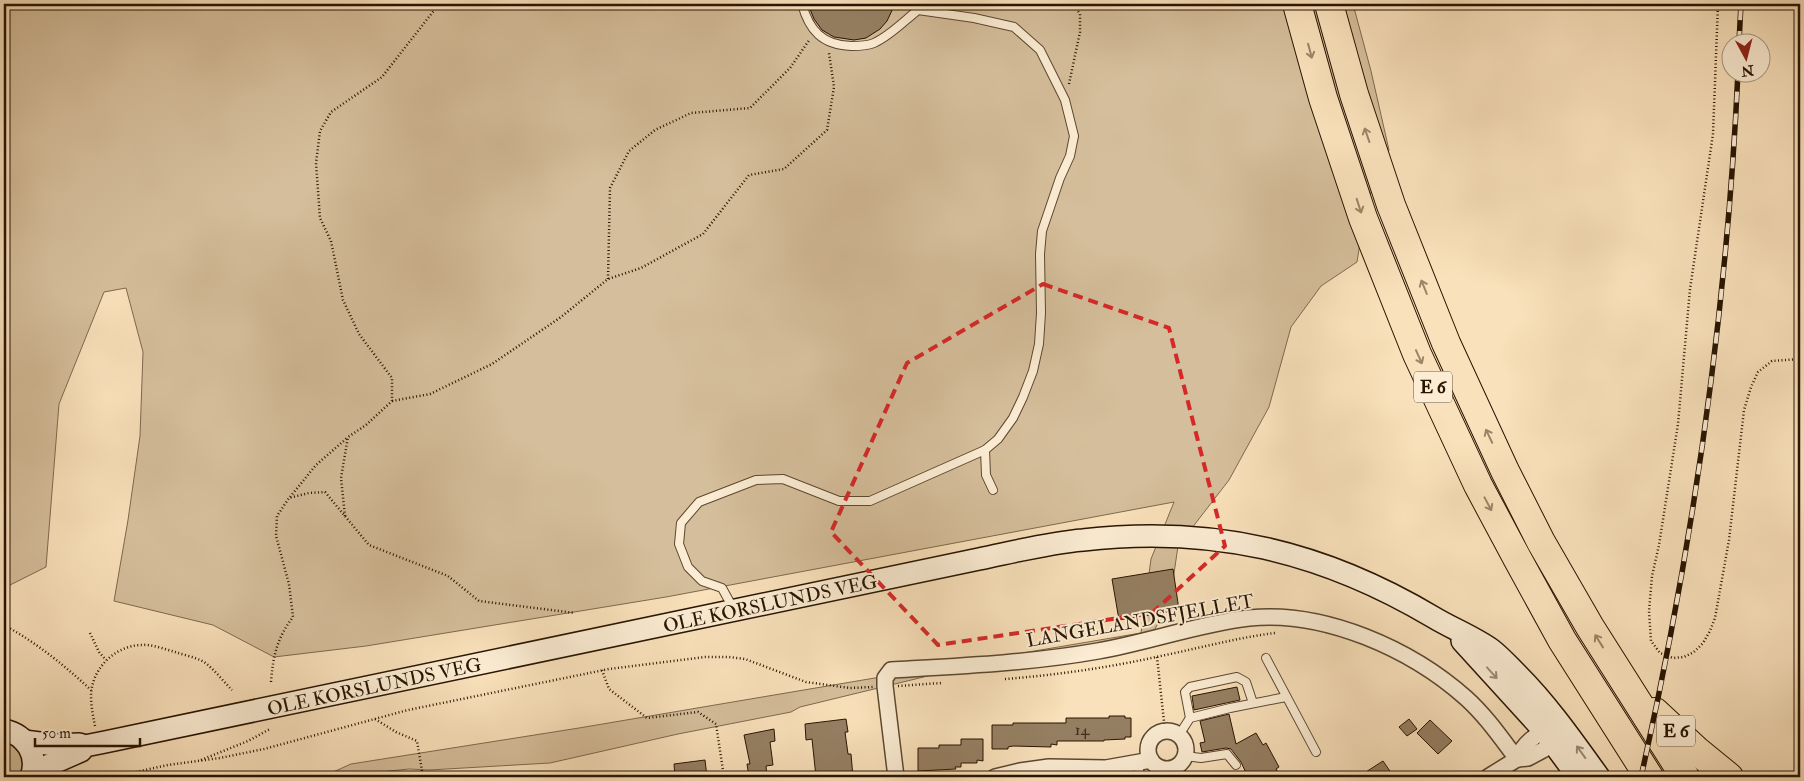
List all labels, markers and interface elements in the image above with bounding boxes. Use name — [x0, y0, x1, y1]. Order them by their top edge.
north arrow — [1722, 32, 1772, 82]
one-way arrow — [1306, 42, 1316, 58]
text: N — [1740, 61, 1756, 80]
one-way arrow — [1362, 127, 1372, 143]
one-way arrow — [1355, 197, 1364, 213]
one-way arrow — [1419, 280, 1428, 295]
one-way arrow — [1414, 349, 1424, 364]
road number: E 6 — [1414, 372, 1452, 402]
one-way arrow — [1484, 429, 1493, 444]
one-way arrow — [1484, 496, 1493, 511]
street label: OLE KORSLUNDS VEG — [661, 570, 880, 638]
street label: LANGELANDSFJELLET — [1025, 589, 1256, 653]
one-way arrow — [1593, 634, 1604, 648]
street label: OLE KORSLUNDS VEG — [265, 653, 484, 721]
one-way arrow — [1486, 666, 1498, 679]
scale bar — [35, 716, 140, 748]
road number: E 6 — [1657, 716, 1695, 746]
house number: 14 — [1075, 720, 1091, 740]
text: 50 m — [42, 724, 71, 743]
one-way arrow — [1576, 745, 1586, 759]

